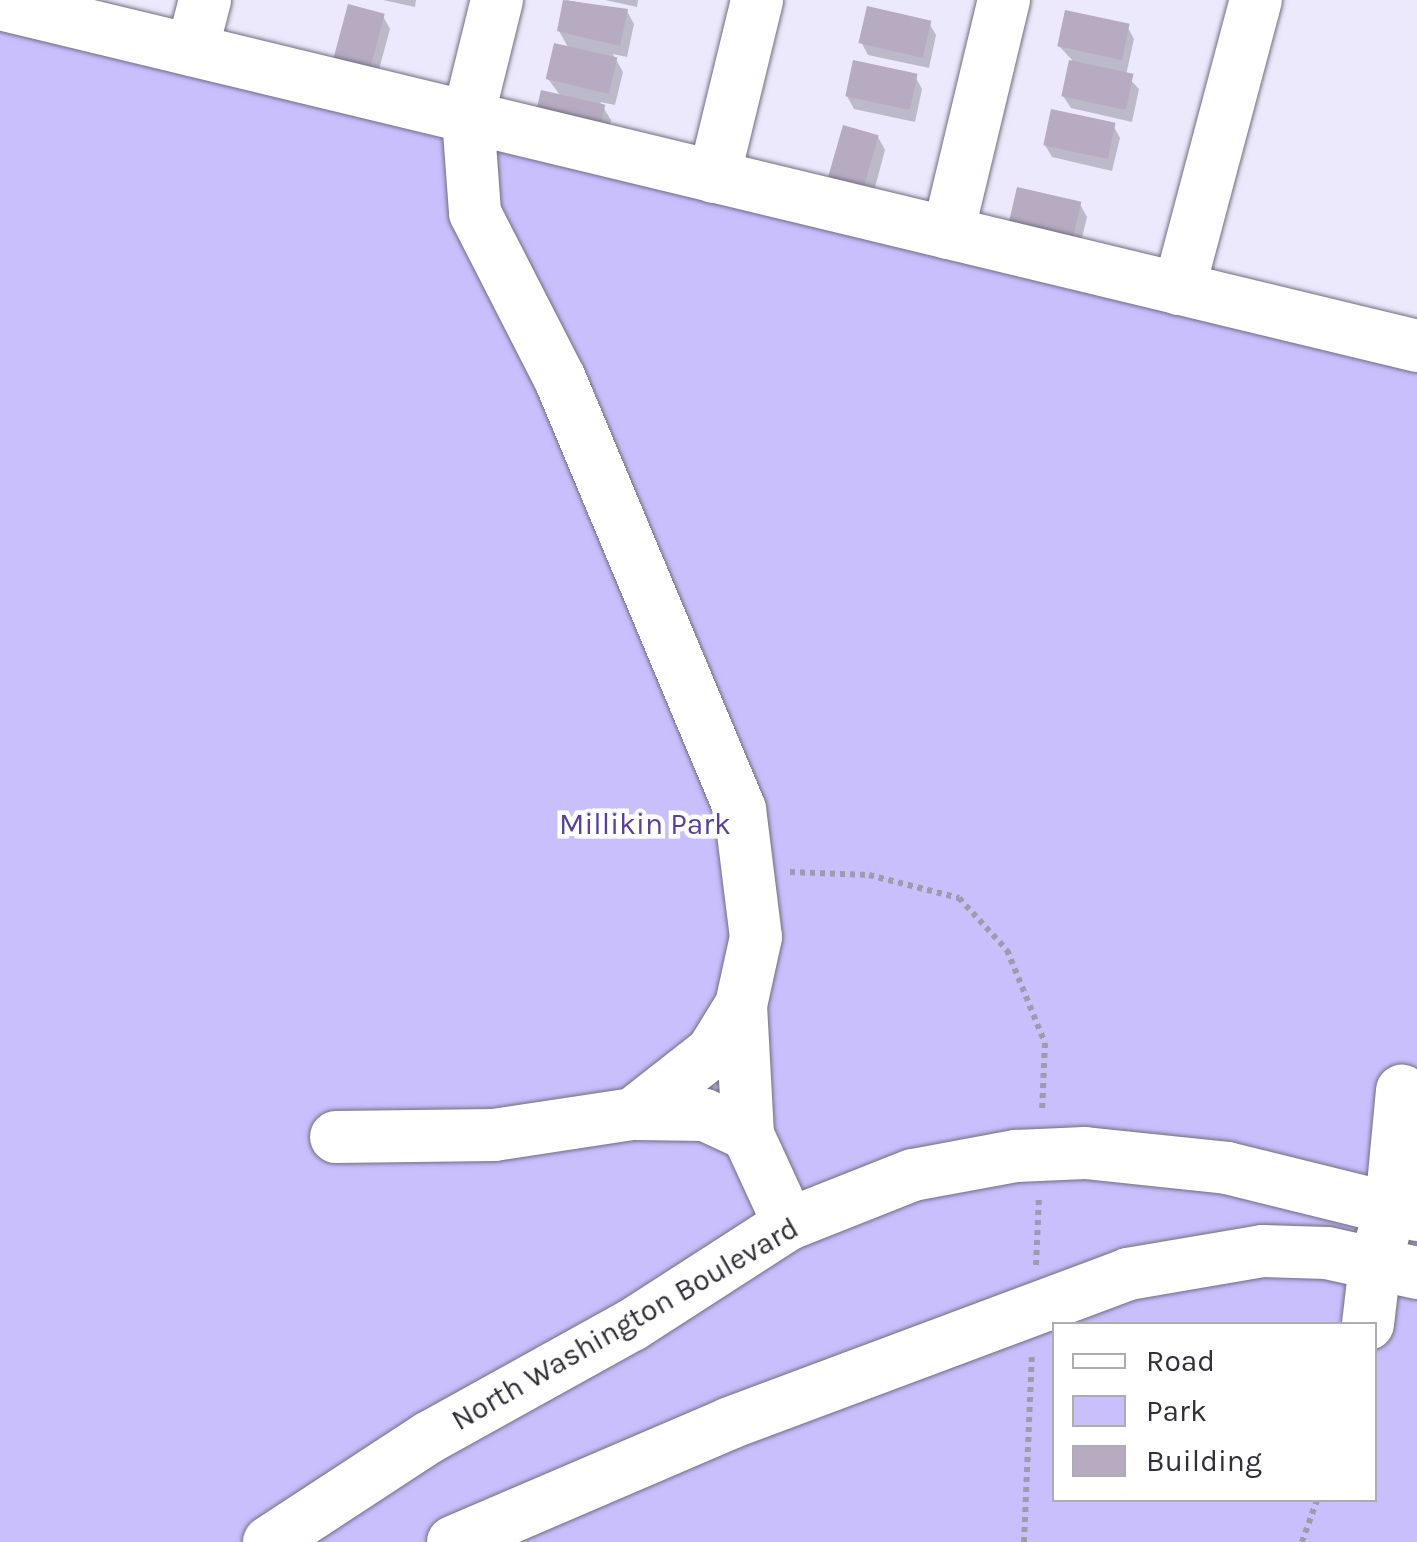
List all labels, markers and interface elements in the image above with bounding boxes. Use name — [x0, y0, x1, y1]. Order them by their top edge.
park label: Millikin Park — [559, 806, 731, 842]
street label: North Washington Boulevard — [445, 1210, 805, 1438]
legend — [1052, 1322, 1377, 1502]
text: Road — [1146, 1343, 1215, 1379]
text: Park — [1146, 1393, 1207, 1429]
text: Building — [1146, 1443, 1262, 1479]

